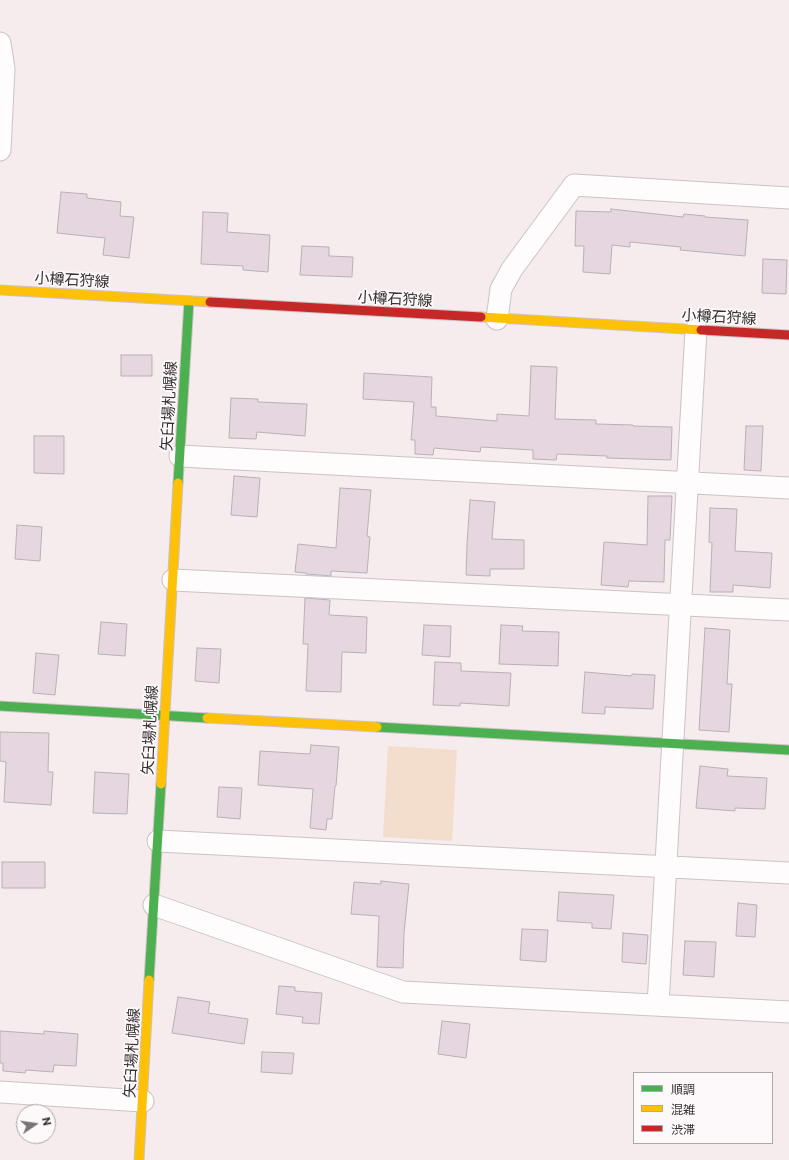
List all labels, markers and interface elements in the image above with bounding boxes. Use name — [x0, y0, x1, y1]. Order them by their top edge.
street label: 小樽石狩線 — [34, 269, 110, 291]
street label: 小樽石狩線 — [357, 288, 433, 310]
street label: 小樽石狩線 — [681, 306, 757, 328]
street label: 矢臼場札幌線 — [158, 361, 180, 451]
street label: 矢臼場札幌線 — [139, 685, 161, 775]
street label: 矢臼場札幌線 — [121, 1008, 143, 1098]
legend — [633, 1072, 773, 1144]
text: 順調 — [671, 1082, 695, 1096]
text: 混雑 — [671, 1102, 695, 1116]
north arrow — [16, 1104, 56, 1144]
text: N — [40, 1116, 54, 1127]
text: 渋滞 — [671, 1122, 695, 1136]

